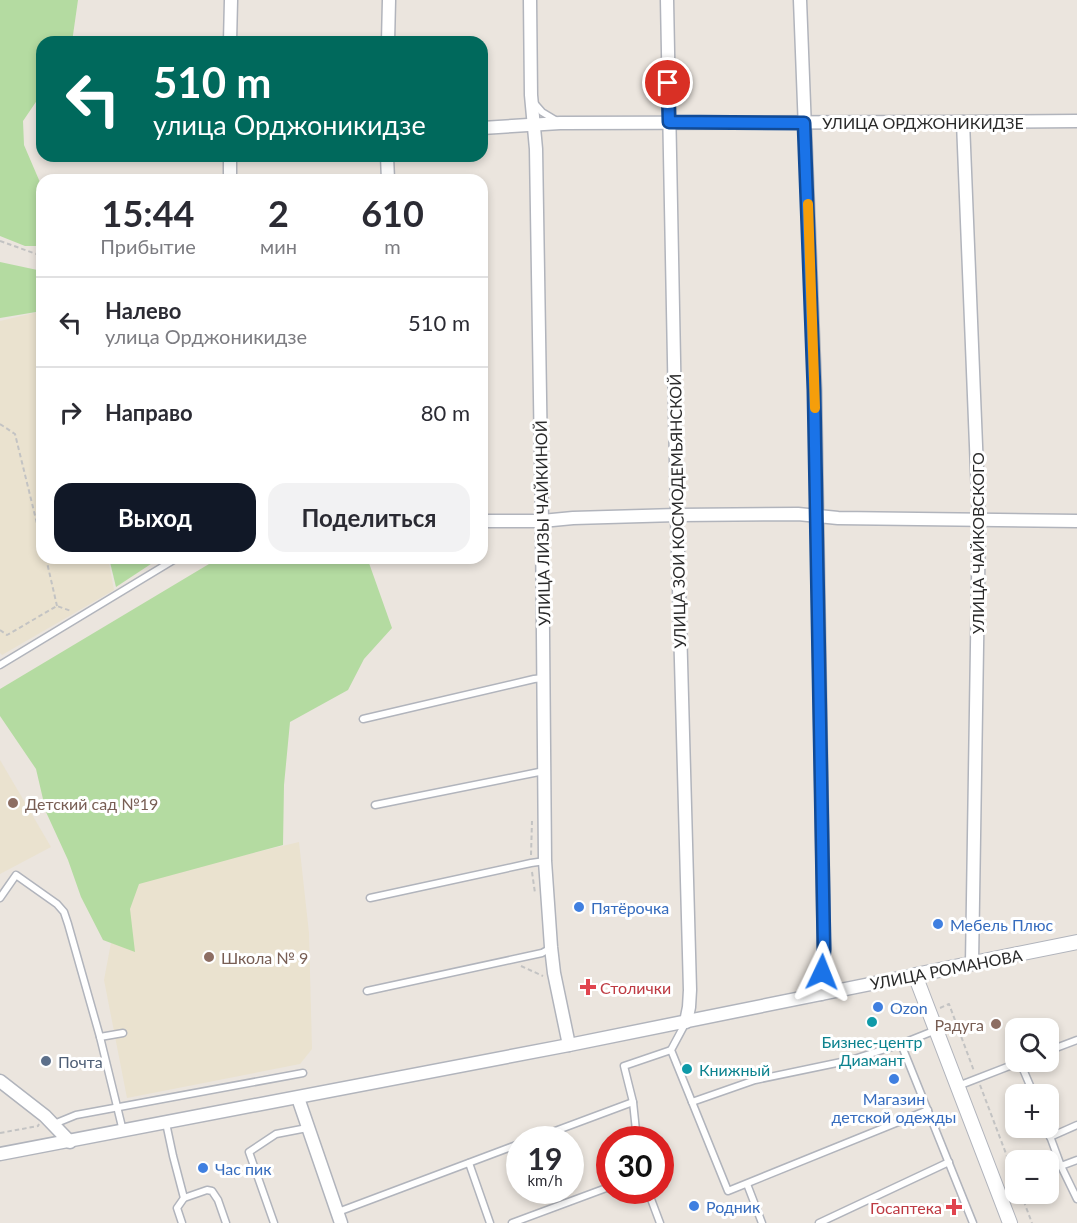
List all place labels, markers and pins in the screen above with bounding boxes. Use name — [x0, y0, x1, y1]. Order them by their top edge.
pin — [642, 57, 693, 108]
place label: Детский сад №19 — [25, 794, 158, 813]
marker: Детский сад №19 — [6, 796, 20, 810]
place label: Пятёрочка — [591, 898, 669, 917]
marker: Пятёрочка — [572, 900, 586, 914]
place label: Мебель Плюс — [950, 915, 1053, 934]
marker: Мебель Плюс — [931, 917, 945, 931]
place label: Школа № 9 — [221, 948, 308, 967]
marker: Школа № 9 — [202, 950, 216, 964]
place label: Столички — [600, 978, 671, 997]
marker: Столички — [581, 980, 595, 994]
place label: Ozon — [890, 998, 928, 1017]
marker: Ozon — [871, 1000, 885, 1014]
marker: Бизнес-центр Диамант — [865, 1015, 879, 1029]
place label: Радуга — [934, 1015, 984, 1034]
marker: Радуга — [989, 1017, 1003, 1031]
place label: Бизнес-центр Диамант — [821, 1032, 923, 1069]
place label: Почта — [58, 1052, 103, 1071]
marker: Почта — [39, 1054, 53, 1068]
place label: Книжный — [699, 1060, 770, 1079]
marker: Книжный — [680, 1062, 694, 1076]
marker: Магазин детской одежды — [887, 1072, 901, 1086]
place label: Магазин детской одежды — [832, 1089, 956, 1126]
place label: Час пик — [215, 1159, 272, 1178]
marker: Час пик — [196, 1161, 210, 1175]
place label: Родник — [706, 1197, 761, 1216]
place label: Госаптека — [870, 1198, 942, 1217]
marker: Родник — [687, 1199, 701, 1213]
marker: Госаптека — [947, 1200, 961, 1214]

